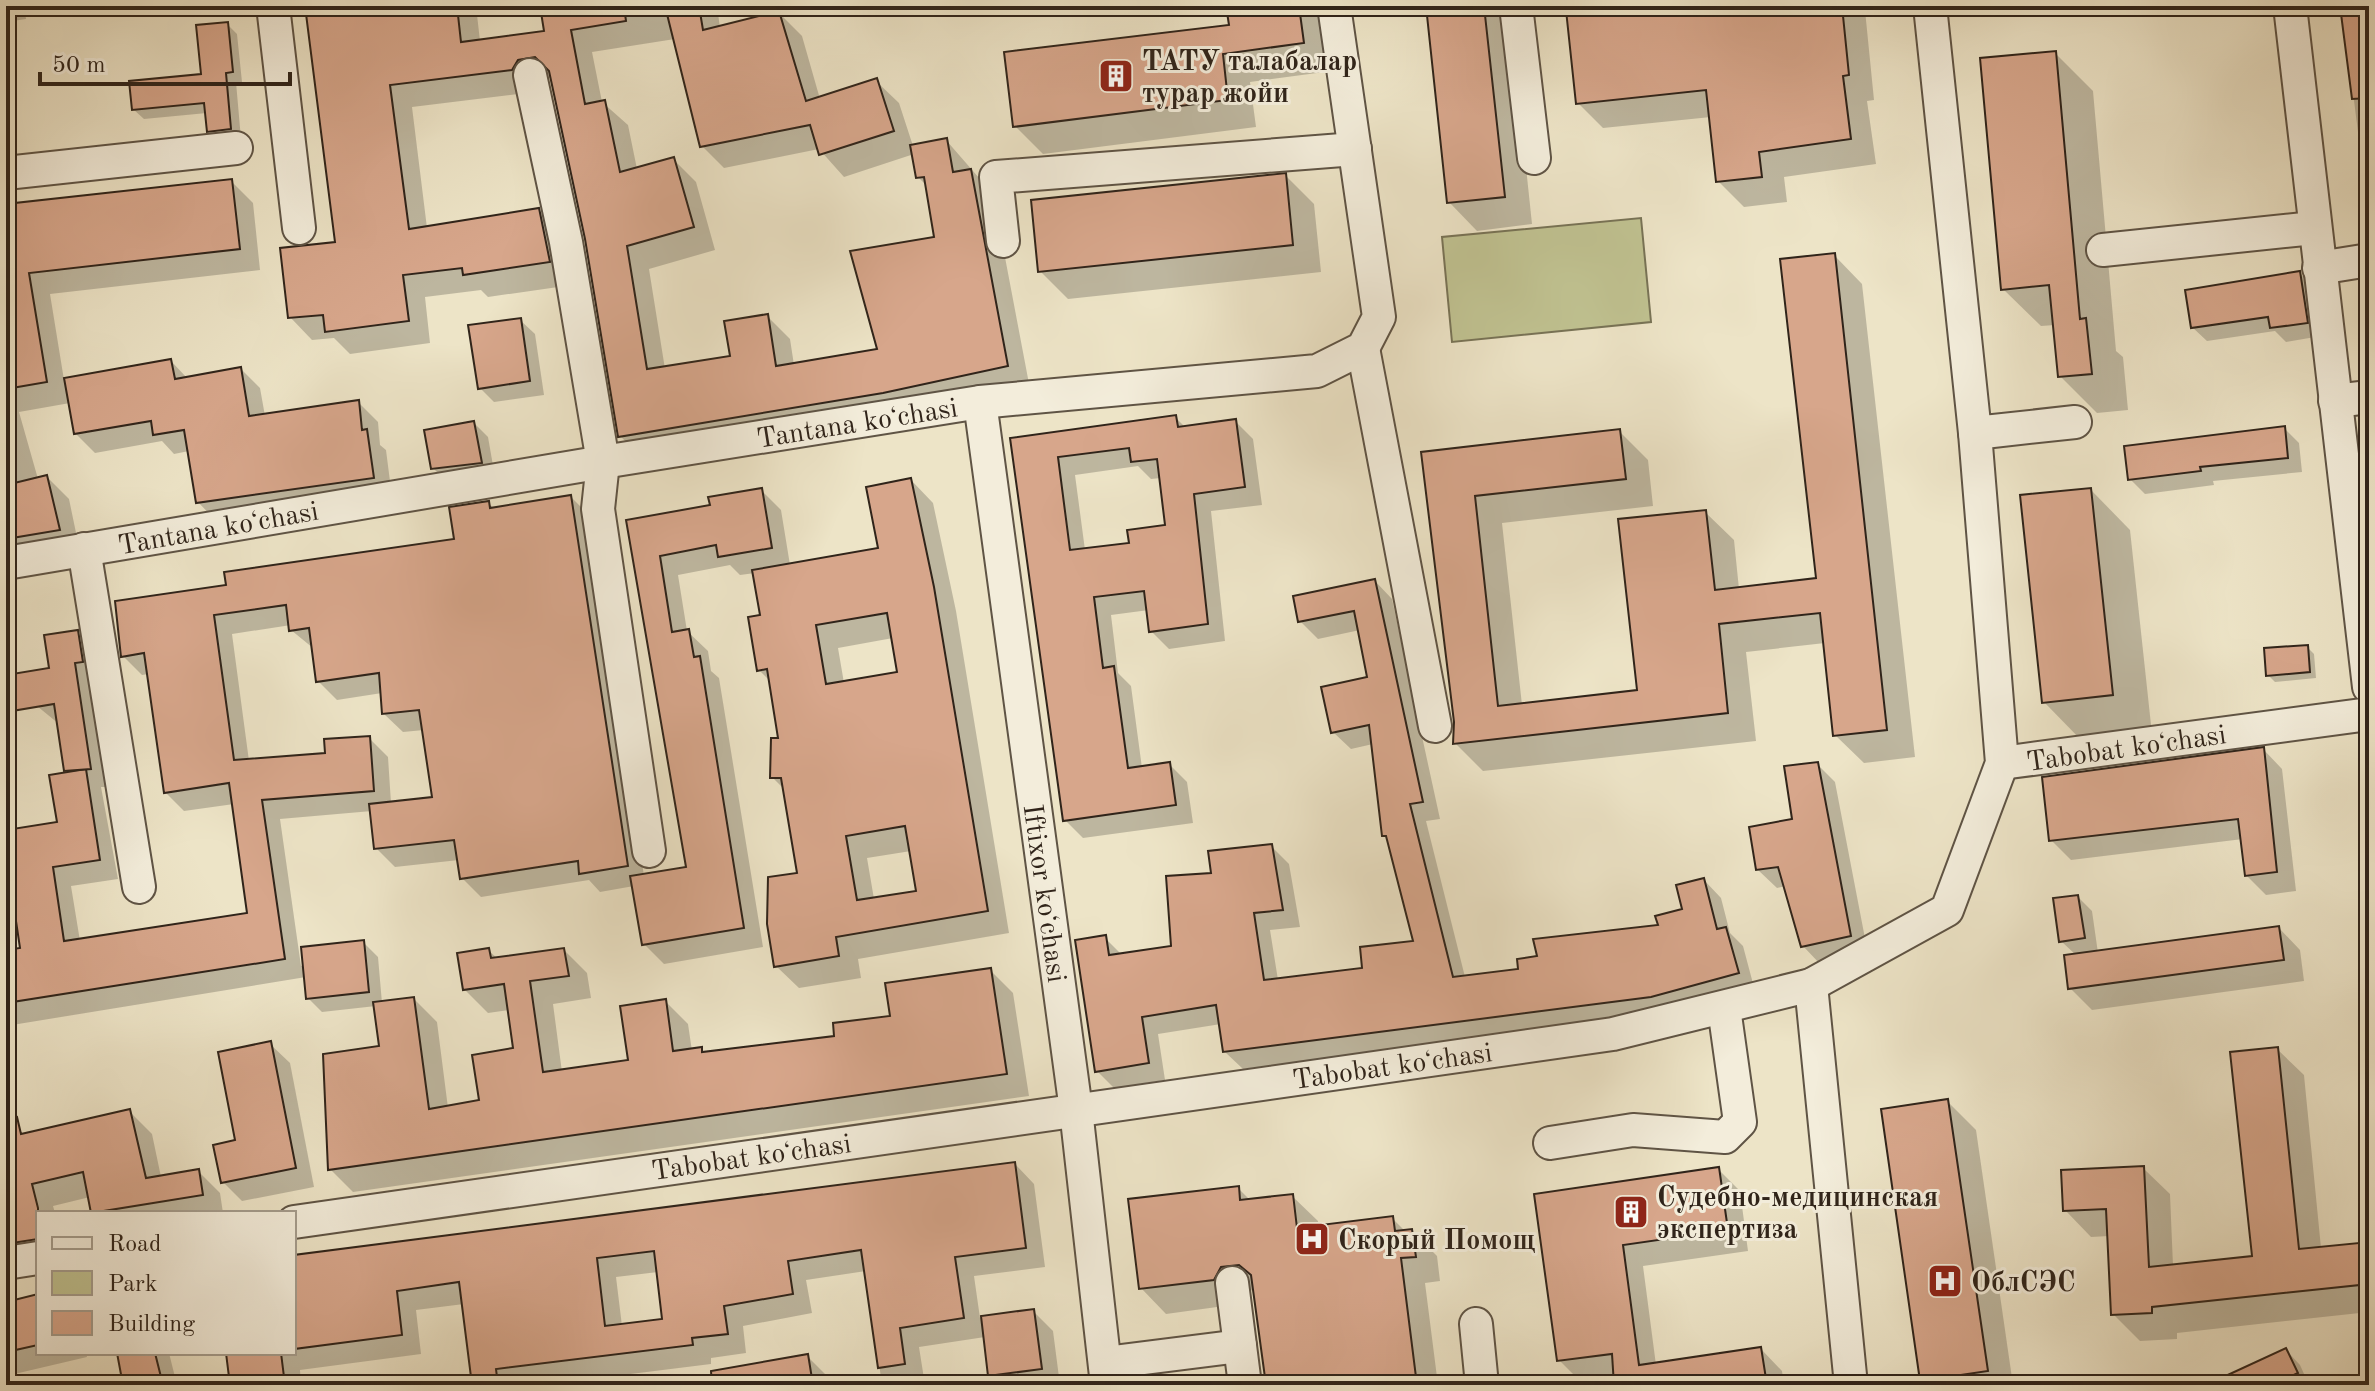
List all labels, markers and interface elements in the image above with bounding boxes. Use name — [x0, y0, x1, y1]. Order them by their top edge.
scale bar — [40, 36, 290, 86]
place label: ТАТУ талабалар турар жойи — [1142, 49, 1357, 109]
text: 50 m — [52, 54, 106, 78]
building icon: ТАТУ талабалар турар жойи — [1097, 57, 1135, 95]
street label: Tantana koʻchasi — [755, 395, 960, 455]
street label: Tantana koʻchasi — [116, 499, 321, 561]
street label: Tabobat koʻchasi — [2025, 722, 2228, 778]
street label: Iftixor koʻchasi — [1017, 802, 1069, 984]
street label: Tabobat koʻchasi — [1291, 1040, 1494, 1096]
street label: Tabobat koʻchasi — [650, 1131, 853, 1187]
place label: Судебно-медицинская экспертиза — [1657, 1184, 1938, 1245]
building icon: Судебно-медицинская экспертиза — [1612, 1193, 1650, 1231]
legend — [36, 1211, 296, 1355]
hospital icon: Скорый Помощ — [1293, 1220, 1331, 1258]
place label: Скорый Помощ — [1338, 1227, 1535, 1256]
text: Road — [108, 1233, 161, 1257]
hospital icon: ОблСЭС — [1926, 1262, 1964, 1300]
place label: ОблСЭС — [1971, 1269, 2075, 1298]
text: Park — [108, 1273, 157, 1297]
text: Building — [108, 1313, 195, 1337]

